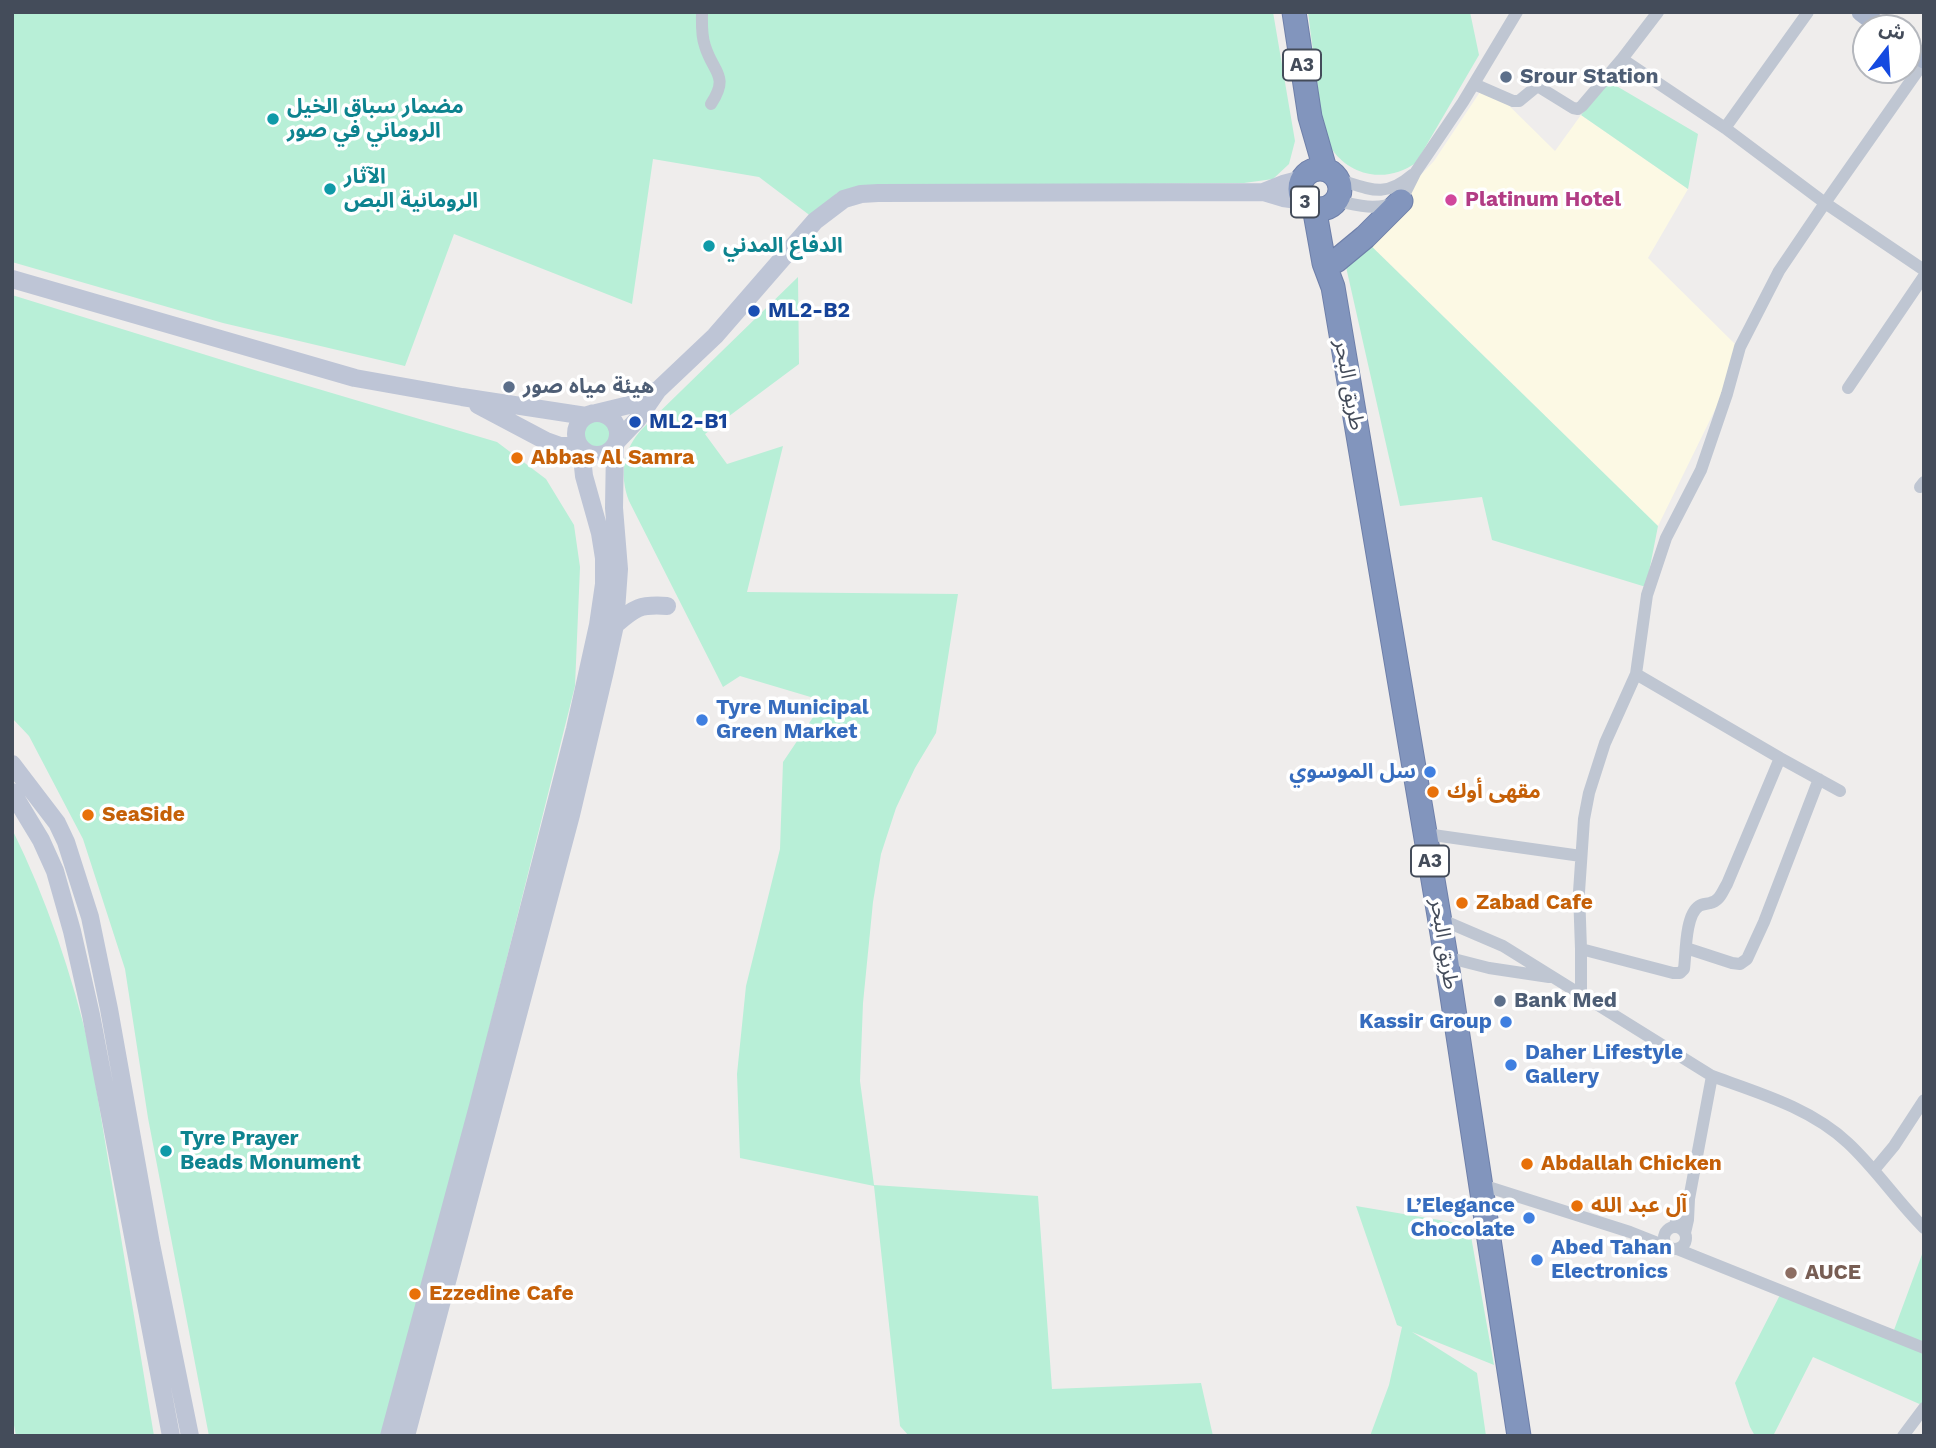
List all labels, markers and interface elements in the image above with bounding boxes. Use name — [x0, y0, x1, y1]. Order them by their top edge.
north arrow — [1852, 14, 1922, 84]
text: ش — [1877, 16, 1909, 45]
road number: A3 — [1283, 50, 1321, 80]
place label: Srour Station — [1520, 64, 1659, 90]
marker: Srour Station — [1498, 69, 1514, 85]
place label: مضمار سباق الخيل الروماني في صور — [287, 94, 464, 144]
marker: مضمار سباق الخيل الروماني في صور — [265, 111, 281, 127]
place label: الآثار الرومانية البص — [344, 164, 478, 214]
marker: الآثار الرومانية البص — [322, 181, 338, 197]
road number: 3 — [1291, 186, 1319, 218]
place label: Platinum Hotel — [1465, 187, 1621, 213]
marker: Platinum Hotel — [1443, 192, 1459, 208]
place label: الدفاع المدني — [723, 233, 843, 259]
marker: الدفاع المدني — [701, 238, 717, 254]
place label: ML2-B2 — [768, 298, 850, 324]
marker: ML2-B2 — [746, 303, 762, 319]
street label: طريق البحر — [1329, 338, 1369, 432]
place label: هيئة مياه صور — [523, 374, 654, 400]
marker: هيئة مياه صور — [501, 379, 517, 395]
place label: ML2-B1 — [649, 409, 728, 435]
marker: ML2-B1 — [627, 414, 643, 430]
place label: Abbas Al Samra — [531, 445, 694, 471]
marker: Abbas Al Samra — [509, 450, 525, 466]
place label: Tyre Municipal Green Market — [716, 695, 869, 745]
marker: Tyre Municipal Green Market — [694, 712, 710, 728]
place label: سل الموسوي — [1289, 759, 1416, 785]
marker: سل الموسوي — [1422, 764, 1438, 780]
place label: مقهى أوك — [1447, 779, 1541, 805]
marker: مقهى أوك — [1425, 784, 1441, 800]
place label: SeaSide — [102, 802, 185, 828]
marker: SeaSide — [80, 807, 96, 823]
road number: A3 — [1411, 846, 1449, 876]
place label: Zabad Cafe — [1476, 890, 1593, 916]
marker: Zabad Cafe — [1454, 895, 1470, 911]
street label: طريق البحر — [1424, 897, 1464, 991]
place label: Bank Med — [1514, 988, 1617, 1014]
marker: Bank Med — [1492, 993, 1508, 1009]
place label: Kassir Group — [1359, 1009, 1492, 1035]
marker: Kassir Group — [1498, 1014, 1514, 1030]
place label: Daher Lifestyle Gallery — [1525, 1040, 1683, 1090]
marker: Daher Lifestyle Gallery — [1503, 1057, 1519, 1073]
place label: Tyre Prayer Beads Monument — [180, 1126, 361, 1176]
marker: Tyre Prayer Beads Monument — [158, 1143, 174, 1159]
place label: Abdallah Chicken — [1541, 1151, 1722, 1177]
marker: Abdallah Chicken — [1519, 1156, 1535, 1172]
place label: L’Elegance Chocolate — [1406, 1193, 1515, 1243]
place label: آل عبد الله — [1591, 1193, 1687, 1219]
marker: آل عبد الله — [1569, 1198, 1585, 1214]
marker: L’Elegance Chocolate — [1521, 1210, 1537, 1226]
place label: Abed Tahan Electronics — [1551, 1235, 1672, 1285]
marker: Abed Tahan Electronics — [1529, 1252, 1545, 1268]
place label: AUCE — [1805, 1260, 1861, 1286]
marker: AUCE — [1783, 1265, 1799, 1281]
place label: Ezzedine Cafe — [429, 1281, 574, 1307]
marker: Ezzedine Cafe — [407, 1286, 423, 1302]

